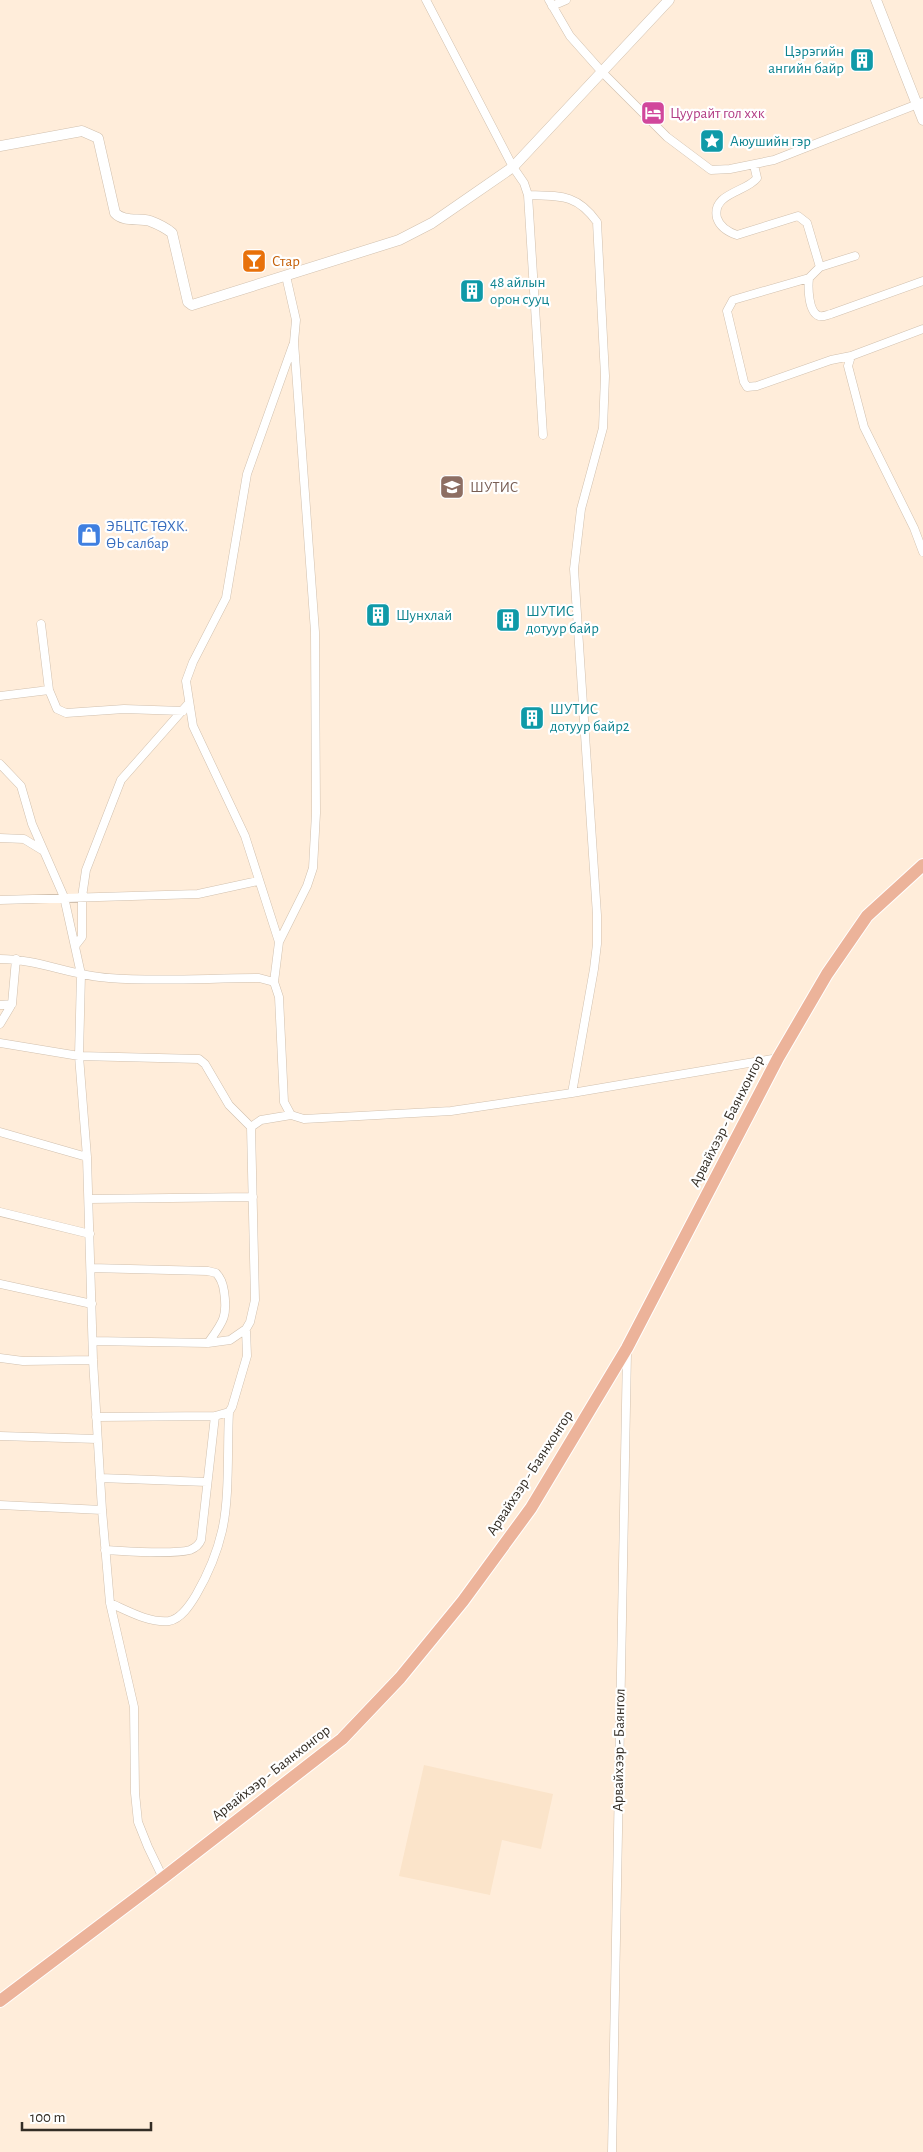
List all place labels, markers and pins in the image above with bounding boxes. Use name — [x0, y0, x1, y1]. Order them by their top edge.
place label: Цэрэгийн ангийн байр — [768, 44, 844, 76]
building icon: Цэрэгийн ангийн байр — [849, 47, 875, 73]
hotel icon: Цуурайт гол ххк — [640, 100, 666, 126]
place label: Цуурайт гол ххк — [670, 106, 765, 121]
place icon: Аюушийн гэр — [699, 128, 725, 154]
place label: Аюушийн гэр — [730, 134, 811, 149]
bar icon: Стар — [241, 248, 267, 274]
place label: Стар — [272, 254, 300, 269]
place label: 48 айлын орон сууц — [490, 275, 549, 307]
building icon: 48 айлын орон сууц — [459, 278, 485, 304]
school or university icon: ШУТИС — [439, 474, 465, 500]
place label: ШУТИС — [470, 480, 518, 495]
place label: ЭБЦТС ТӨХК. ӨЬ салбар — [106, 519, 188, 551]
shop icon: ЭБЦТС ТӨХК. ӨЬ салбар — [76, 522, 102, 548]
building icon: Шунхлай — [365, 602, 391, 628]
place label: ШУТИС дотуур байр — [526, 604, 599, 636]
building icon: ШУТИС дотуур байр — [495, 607, 521, 633]
place label: Шунхлай — [396, 608, 452, 623]
place label: ШУТИС дотуур байр2 — [550, 702, 630, 734]
building icon: ШУТИС дотуур байр2 — [519, 705, 545, 731]

